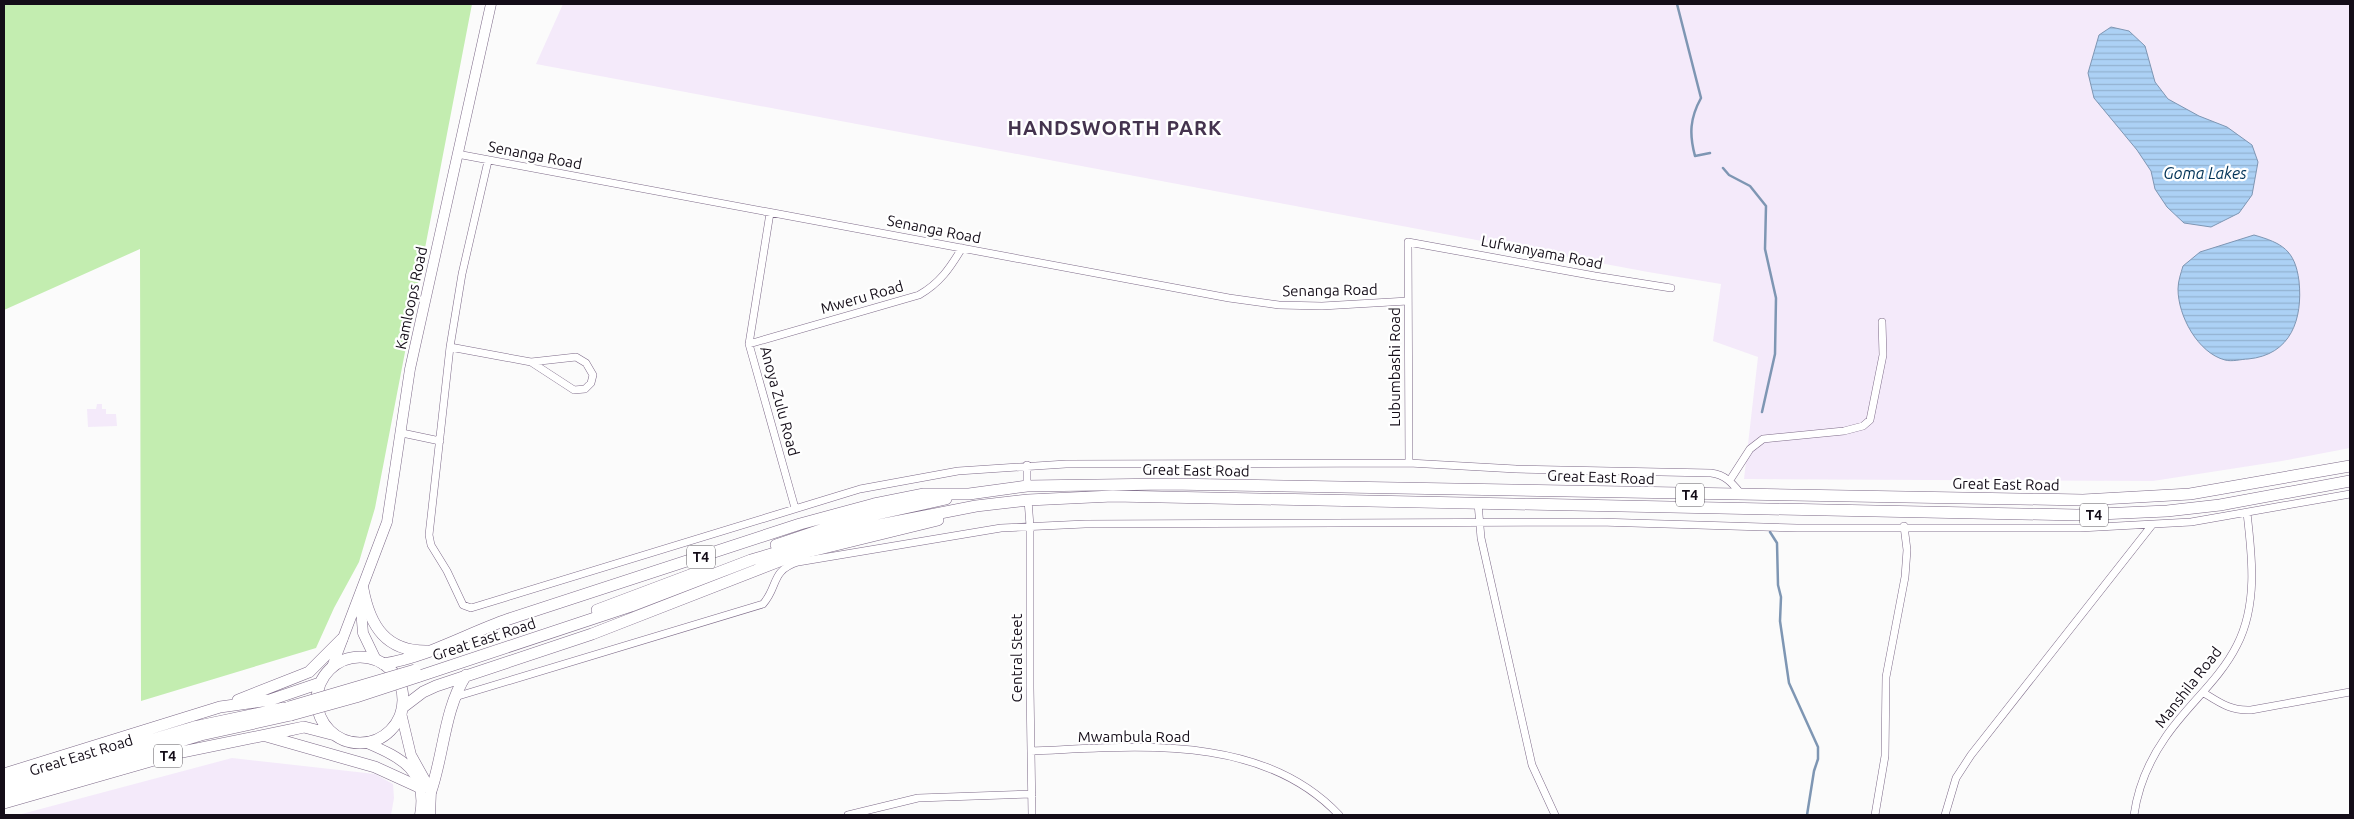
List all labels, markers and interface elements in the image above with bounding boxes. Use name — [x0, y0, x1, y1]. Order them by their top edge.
district label: HANDSWORTH PARK — [1008, 116, 1222, 139]
street label: Senanga Road — [487, 138, 583, 172]
water label: Goma Lakes — [2163, 164, 2247, 182]
street label: Senanga Road — [886, 212, 982, 246]
street label: Lufwanyama Road — [1480, 232, 1604, 272]
street label: Kamloops Road — [392, 245, 430, 351]
street label: Mweru Road — [819, 277, 905, 317]
street label: Senanga Road — [1282, 281, 1378, 299]
street label: Lubumbashi Road — [1386, 307, 1403, 427]
street label: Anoya Zulu Road — [757, 344, 803, 458]
street label: Great East Road — [1142, 461, 1250, 479]
street label: Great East Road — [1547, 467, 1655, 487]
street label: Great East Road — [1952, 475, 2060, 493]
road number: T4 — [1676, 484, 1704, 506]
road number: T4 — [2080, 504, 2108, 526]
road number: T4 — [687, 546, 715, 568]
street label: Central Steet — [1008, 613, 1025, 702]
street label: Great East Road — [430, 614, 538, 664]
street label: Manshila Road — [2151, 643, 2225, 731]
street label: Mwambula Road — [1078, 728, 1190, 745]
street label: Great East Road — [27, 731, 135, 779]
road number: T4 — [154, 744, 182, 768]

